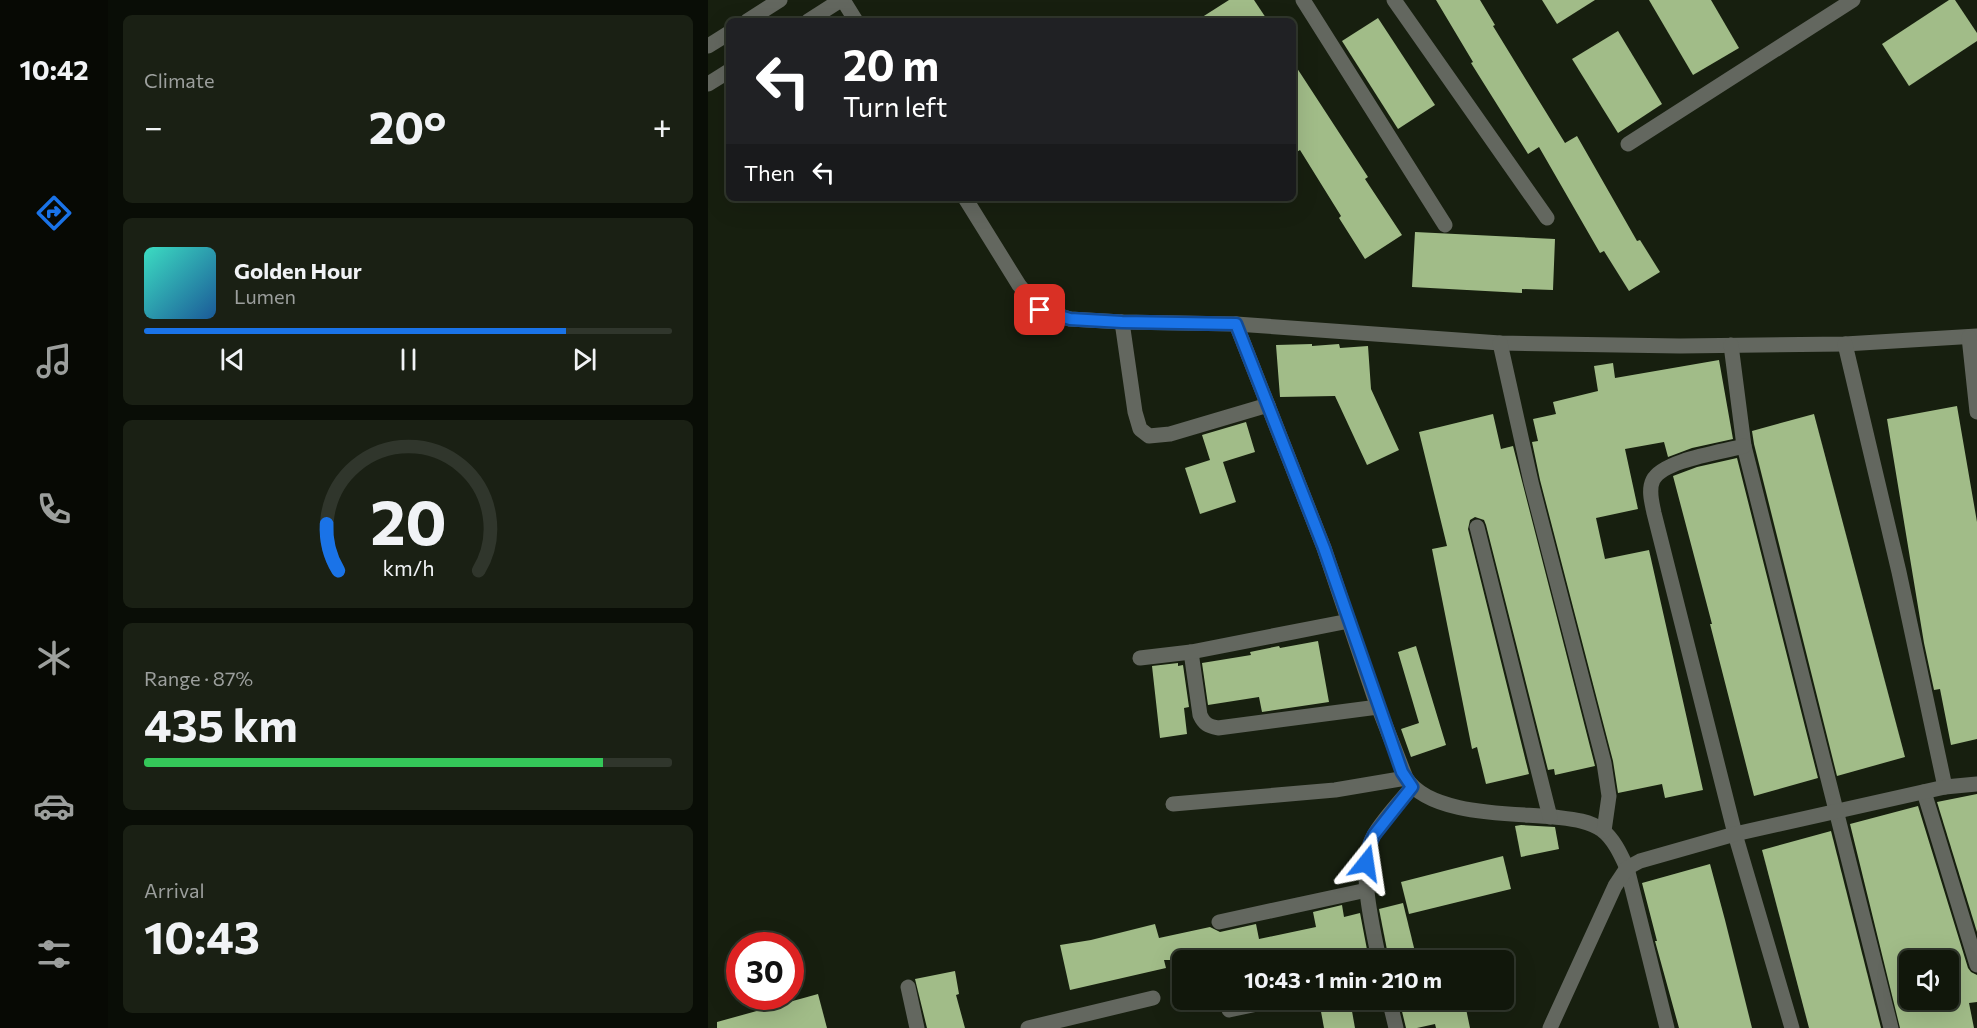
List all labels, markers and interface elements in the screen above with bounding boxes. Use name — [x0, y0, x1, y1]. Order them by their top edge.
text: 20 m — [843, 38, 939, 90]
icon: left — [744, 42, 822, 120]
text: 10:42 — [19, 53, 89, 86]
text: Climate — [144, 68, 214, 92]
text: Turn left — [843, 90, 947, 123]
text: 20° — [369, 98, 447, 153]
text: − — [144, 105, 163, 146]
text: + — [653, 105, 672, 146]
icon: left — [807, 156, 840, 189]
text: Then — [744, 159, 795, 186]
icon: directions — [33, 192, 75, 234]
text: Golden Hour — [234, 257, 362, 284]
text: Lumen — [234, 284, 296, 308]
pin — [1014, 284, 1065, 335]
icon: arrive — [1023, 293, 1056, 326]
icon: music — [33, 340, 75, 382]
icon: previous — [216, 343, 249, 376]
icon: pause — [392, 343, 425, 376]
icon: next — [568, 343, 601, 376]
text: 20 — [370, 482, 446, 558]
icon: phone — [33, 488, 75, 530]
text: km/h — [382, 554, 434, 580]
icon: climate — [33, 637, 75, 679]
text: Range · 87% — [144, 666, 253, 690]
text: 435 km — [144, 696, 298, 751]
icon: car — [33, 785, 75, 827]
position arrow — [1334, 831, 1398, 895]
text: Arrival — [144, 878, 205, 902]
text: 10:43 — [144, 908, 260, 963]
speed limit sign: 30 — [726, 932, 804, 1010]
icon: filters — [33, 933, 75, 975]
map controls — [1899, 950, 1959, 1010]
button: sound — [1899, 950, 1959, 1010]
text: 10:43 · 1 min · 210 m — [1244, 966, 1442, 993]

